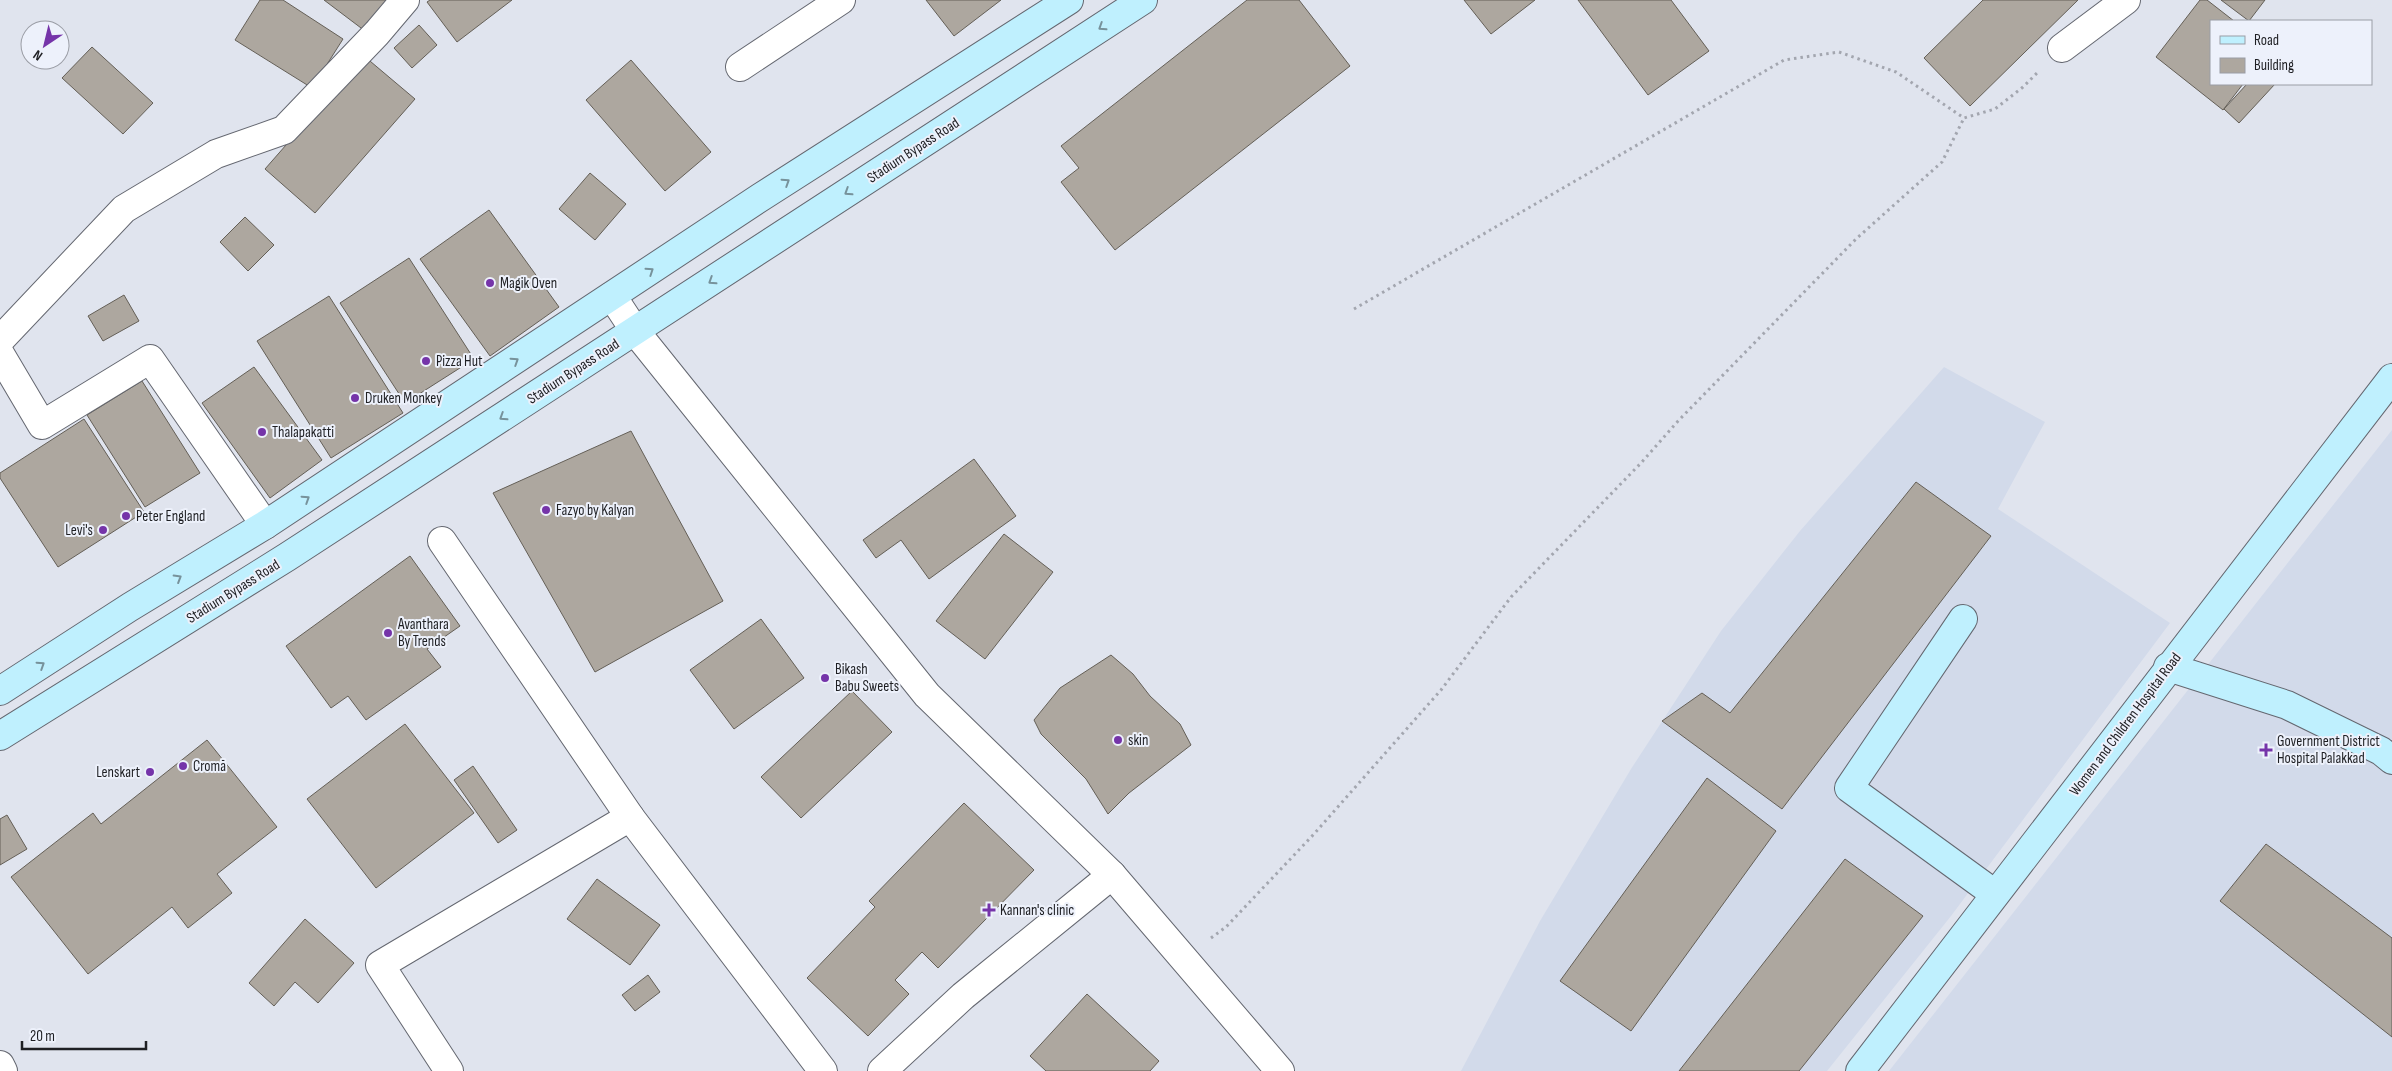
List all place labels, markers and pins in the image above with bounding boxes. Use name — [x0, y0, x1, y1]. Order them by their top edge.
place label: Magik Oven — [500, 274, 557, 293]
marker: Magik Oven — [484, 277, 496, 289]
place label: Pizza Hut — [436, 352, 483, 371]
marker: Pizza Hut — [420, 355, 432, 367]
place label: Druken Monkey — [365, 389, 442, 408]
marker: Druken Monkey — [349, 392, 361, 404]
place label: Thalapakatti — [272, 423, 334, 442]
marker: Thalapakatti — [256, 426, 268, 438]
place label: Fazyo by Kalyan — [556, 501, 634, 520]
marker: Fazyo by Kalyan — [540, 504, 552, 516]
place label: Peter England — [136, 507, 205, 526]
marker: Peter England — [120, 510, 132, 522]
place label: Levi's — [65, 521, 93, 540]
marker: Levi's — [97, 524, 109, 536]
place label: Avanthara By Trends — [397, 615, 449, 651]
marker: Avanthara By Trends — [382, 627, 394, 639]
place label: Bikash Babu Sweets — [835, 660, 899, 696]
marker: Bikash Babu Sweets — [819, 672, 831, 684]
place label: skin — [1128, 731, 1148, 750]
place label: Government District Hospital Palakkad — [2277, 732, 2380, 768]
marker: skin — [1112, 734, 1124, 746]
marker: Government District Hospital Palakkad — [2259, 743, 2273, 757]
place label: Cromā — [193, 757, 226, 776]
marker: Cromā — [177, 760, 189, 772]
place label: Lenskart — [96, 763, 140, 782]
marker: Lenskart — [144, 766, 156, 778]
place label: Kannan's clinic — [1000, 901, 1074, 920]
marker: Kannan's clinic — [982, 903, 996, 917]

